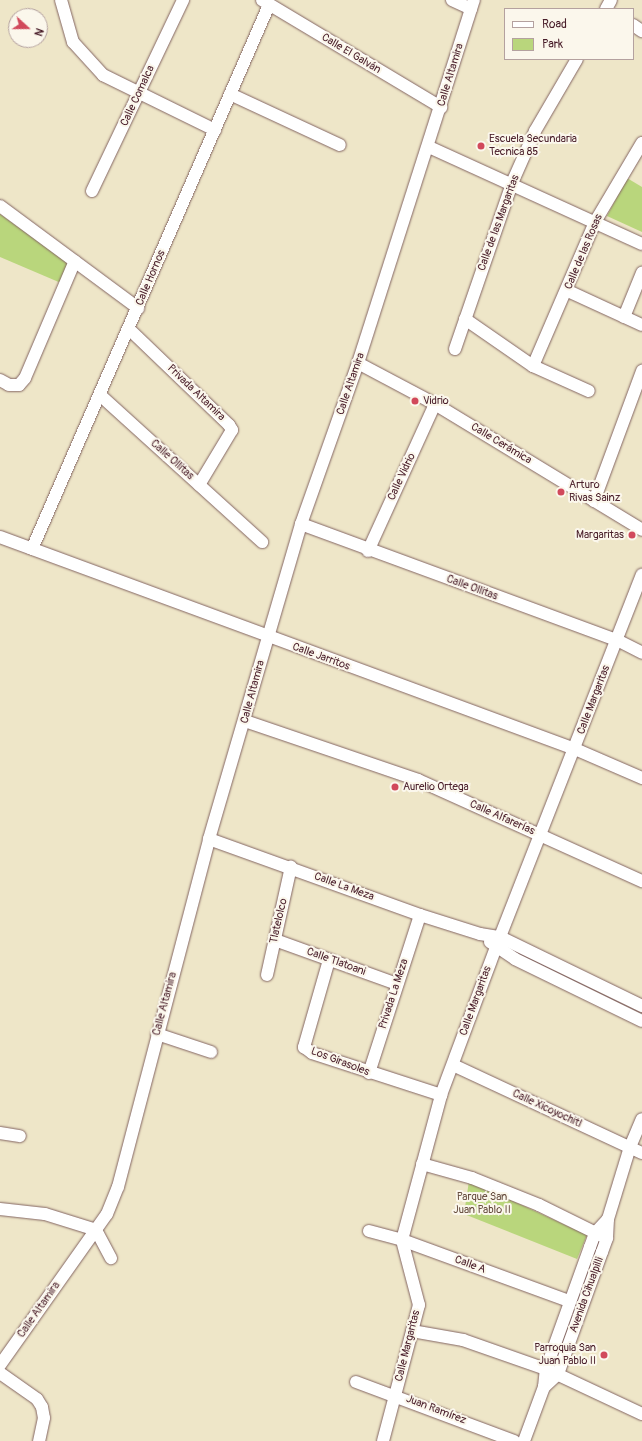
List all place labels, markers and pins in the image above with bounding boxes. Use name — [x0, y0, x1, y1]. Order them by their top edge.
place label: Escuela Secundaria Tecnica 85 — [489, 133, 577, 159]
marker: Escuela Secundaria Tecnica 85 — [476, 141, 486, 151]
place label: Vidrio — [423, 394, 449, 408]
marker: Vidrio — [410, 396, 420, 406]
place label: Arturo Rivas Sainz — [569, 479, 620, 505]
marker: Arturo Rivas Sainz — [556, 487, 566, 497]
place label: Margaritas — [576, 528, 624, 542]
marker: Margaritas — [627, 530, 637, 540]
place label: Aurelio Ortega — [403, 780, 469, 794]
marker: Aurelio Ortega — [390, 782, 400, 792]
place label: Parroquia San Juan Pablo II — [534, 1342, 596, 1368]
marker: Parroquia San Juan Pablo II — [599, 1350, 609, 1360]

